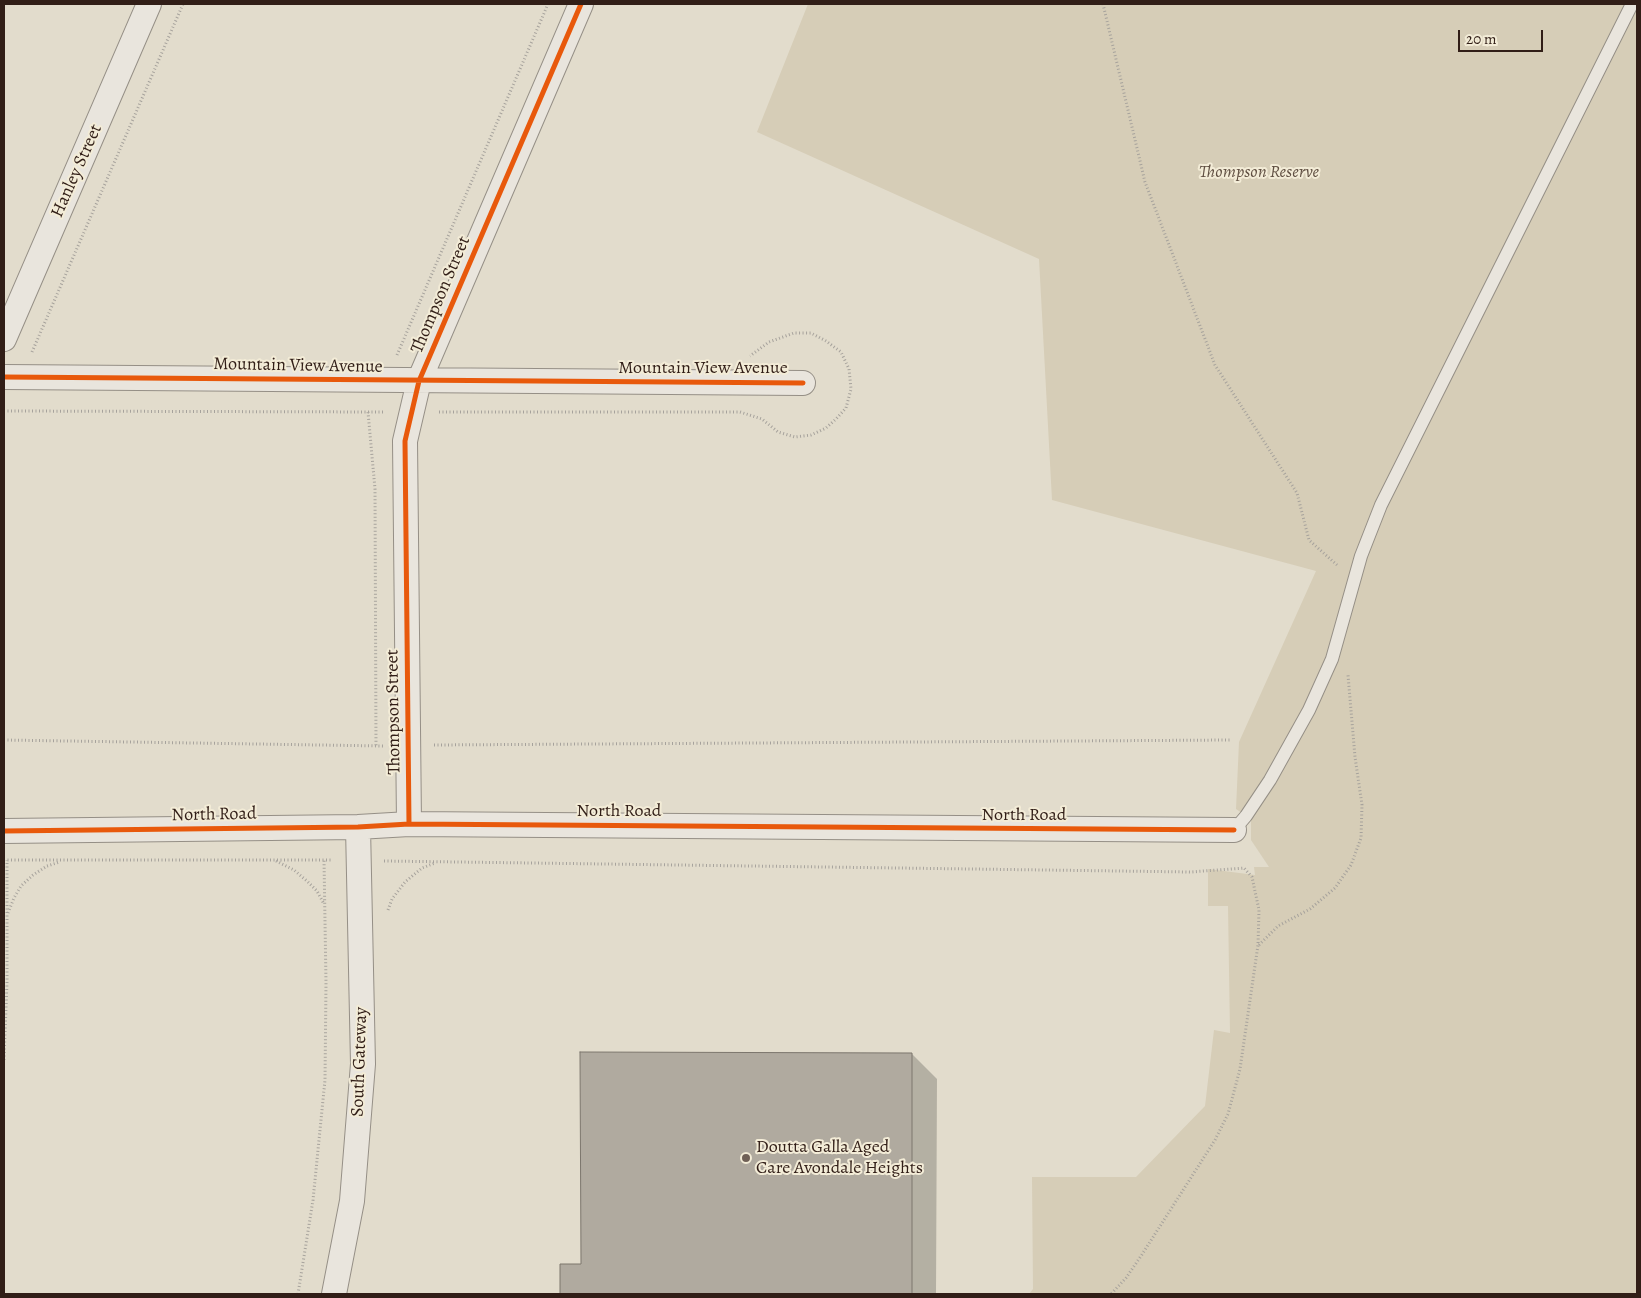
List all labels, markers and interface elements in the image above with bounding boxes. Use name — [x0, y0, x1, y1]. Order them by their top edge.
scale bar — [1461, 20, 1546, 52]
text: 20 m — [1466, 29, 1497, 49]
street label: Hanley Street — [47, 121, 107, 221]
park label: Thompson Reserve — [1199, 162, 1319, 184]
street label: Thompson Street — [407, 233, 475, 357]
street label: Mountain View Avenue — [213, 354, 383, 378]
street label: Mountain View Avenue — [618, 358, 788, 380]
street label: Thompson Street — [382, 649, 406, 775]
street label: North Road — [576, 801, 662, 823]
street label: North Road — [171, 803, 257, 827]
street label: North Road — [981, 805, 1067, 827]
street label: South Gateway — [347, 1007, 373, 1117]
place label: Doutta Galla Aged Care Avondale Heights — [756, 1137, 923, 1180]
marker: Doutta Galla Aged Care Avondale Heights — [740, 1152, 752, 1164]

